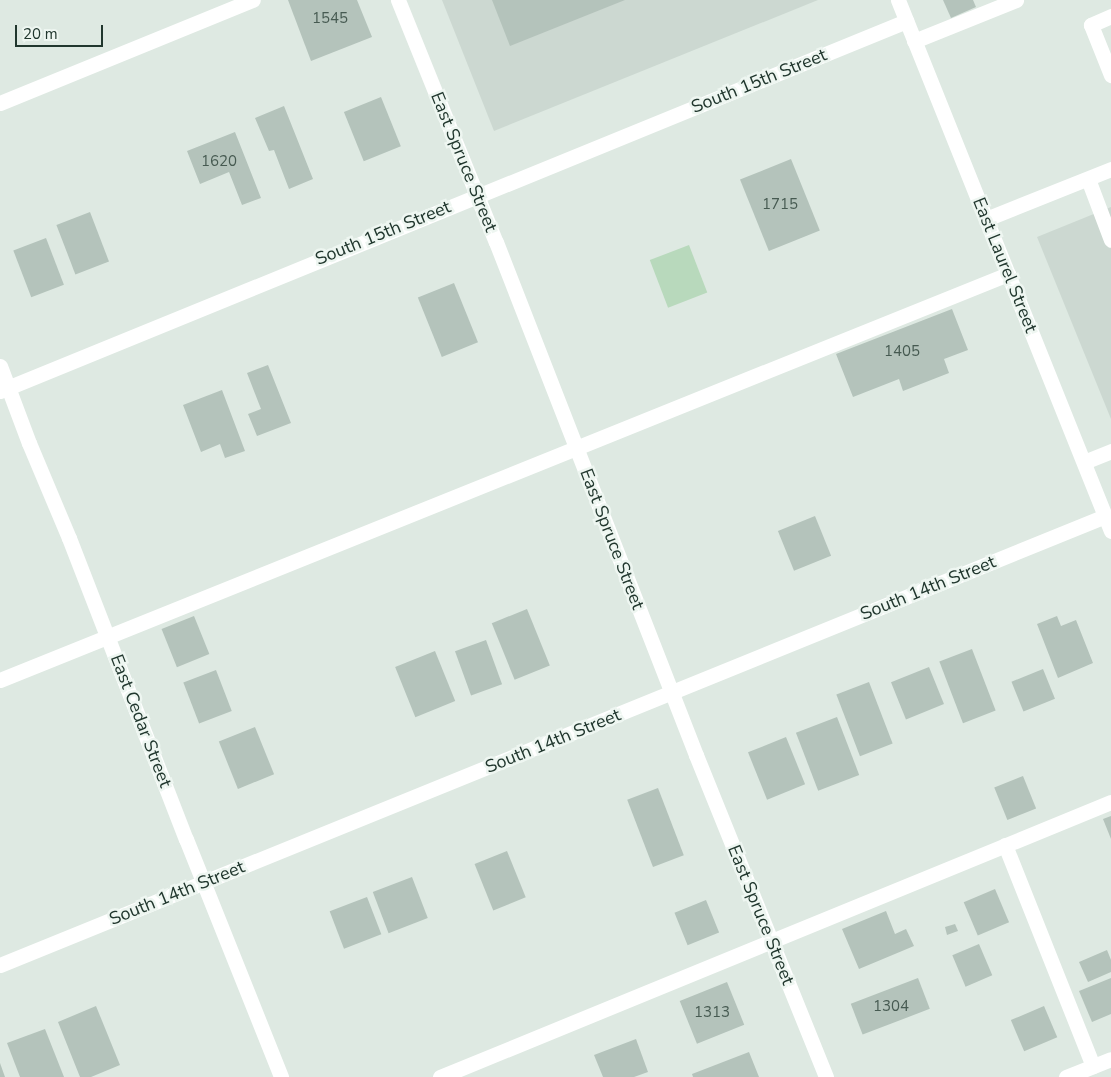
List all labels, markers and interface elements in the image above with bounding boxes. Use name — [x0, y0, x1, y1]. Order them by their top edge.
house number: 1545 — [312, 10, 348, 28]
scale bar — [18, 15, 105, 47]
text: 20 m — [23, 24, 58, 44]
street label: South 15th Street — [688, 44, 830, 118]
street label: East Spruce Street — [426, 89, 502, 235]
house number: 1620 — [201, 153, 237, 171]
street label: East Laurel Street — [968, 194, 1042, 336]
street label: South 15th Street — [312, 196, 454, 270]
house number: 1715 — [762, 196, 798, 214]
house number: 1405 — [884, 343, 920, 361]
street label: East Spruce Street — [575, 466, 649, 612]
street label: South 14th Street — [857, 551, 999, 625]
street label: East Cedar Street — [106, 651, 176, 791]
street label: South 14th Street — [482, 704, 624, 778]
street label: East Spruce Street — [723, 842, 799, 988]
street label: South 14th Street — [106, 856, 248, 930]
house number: 1304 — [873, 998, 909, 1016]
house number: 1313 — [694, 1004, 730, 1022]

